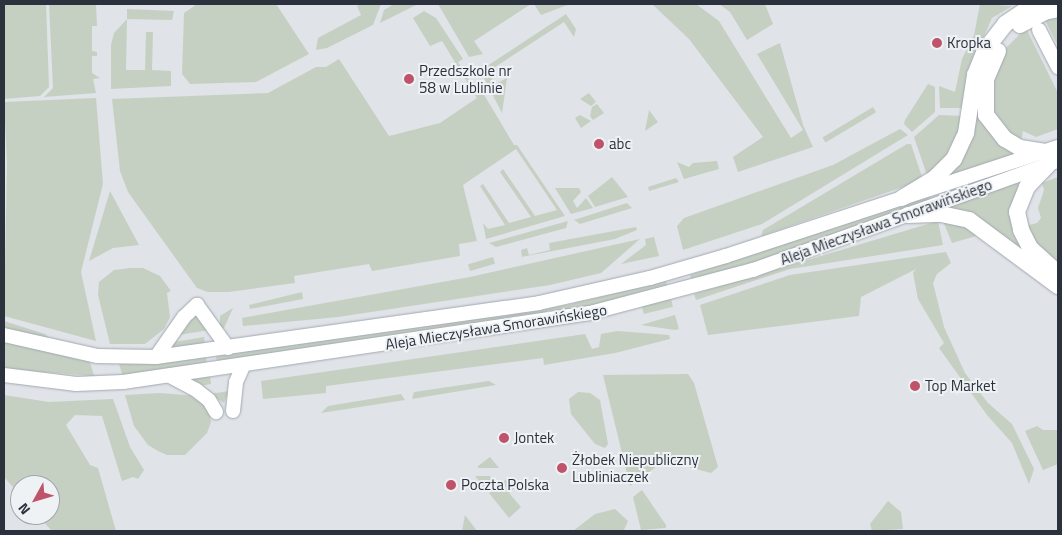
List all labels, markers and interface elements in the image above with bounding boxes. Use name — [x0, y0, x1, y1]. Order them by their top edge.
place label: Kropka — [947, 34, 991, 52]
marker: Kropka — [931, 37, 943, 49]
place label: Przedszkole nr 58 w Lublinie — [419, 61, 512, 96]
marker: Przedszkole nr 58 w Lublinie — [403, 73, 415, 85]
place label: abc — [609, 135, 631, 153]
marker: abc — [593, 138, 605, 150]
street label: Aleja Mieczysława Smorawińskiego — [778, 175, 994, 269]
street label: Aleja Mieczysława Smorawińskiego — [384, 301, 608, 353]
place label: Top Market — [925, 377, 996, 395]
marker: Top Market — [909, 380, 921, 392]
place label: Jontek — [514, 429, 554, 447]
marker: Jontek — [498, 432, 510, 444]
place label: Żłobek Niepubliczny Lubliniaczek — [572, 450, 699, 485]
marker: Żłobek Niepubliczny Lubliniaczek — [556, 462, 568, 474]
north arrow — [10, 475, 60, 525]
place label: Poczta Polska — [461, 476, 549, 494]
marker: Poczta Polska — [445, 479, 457, 491]
text: N — [13, 499, 35, 520]

